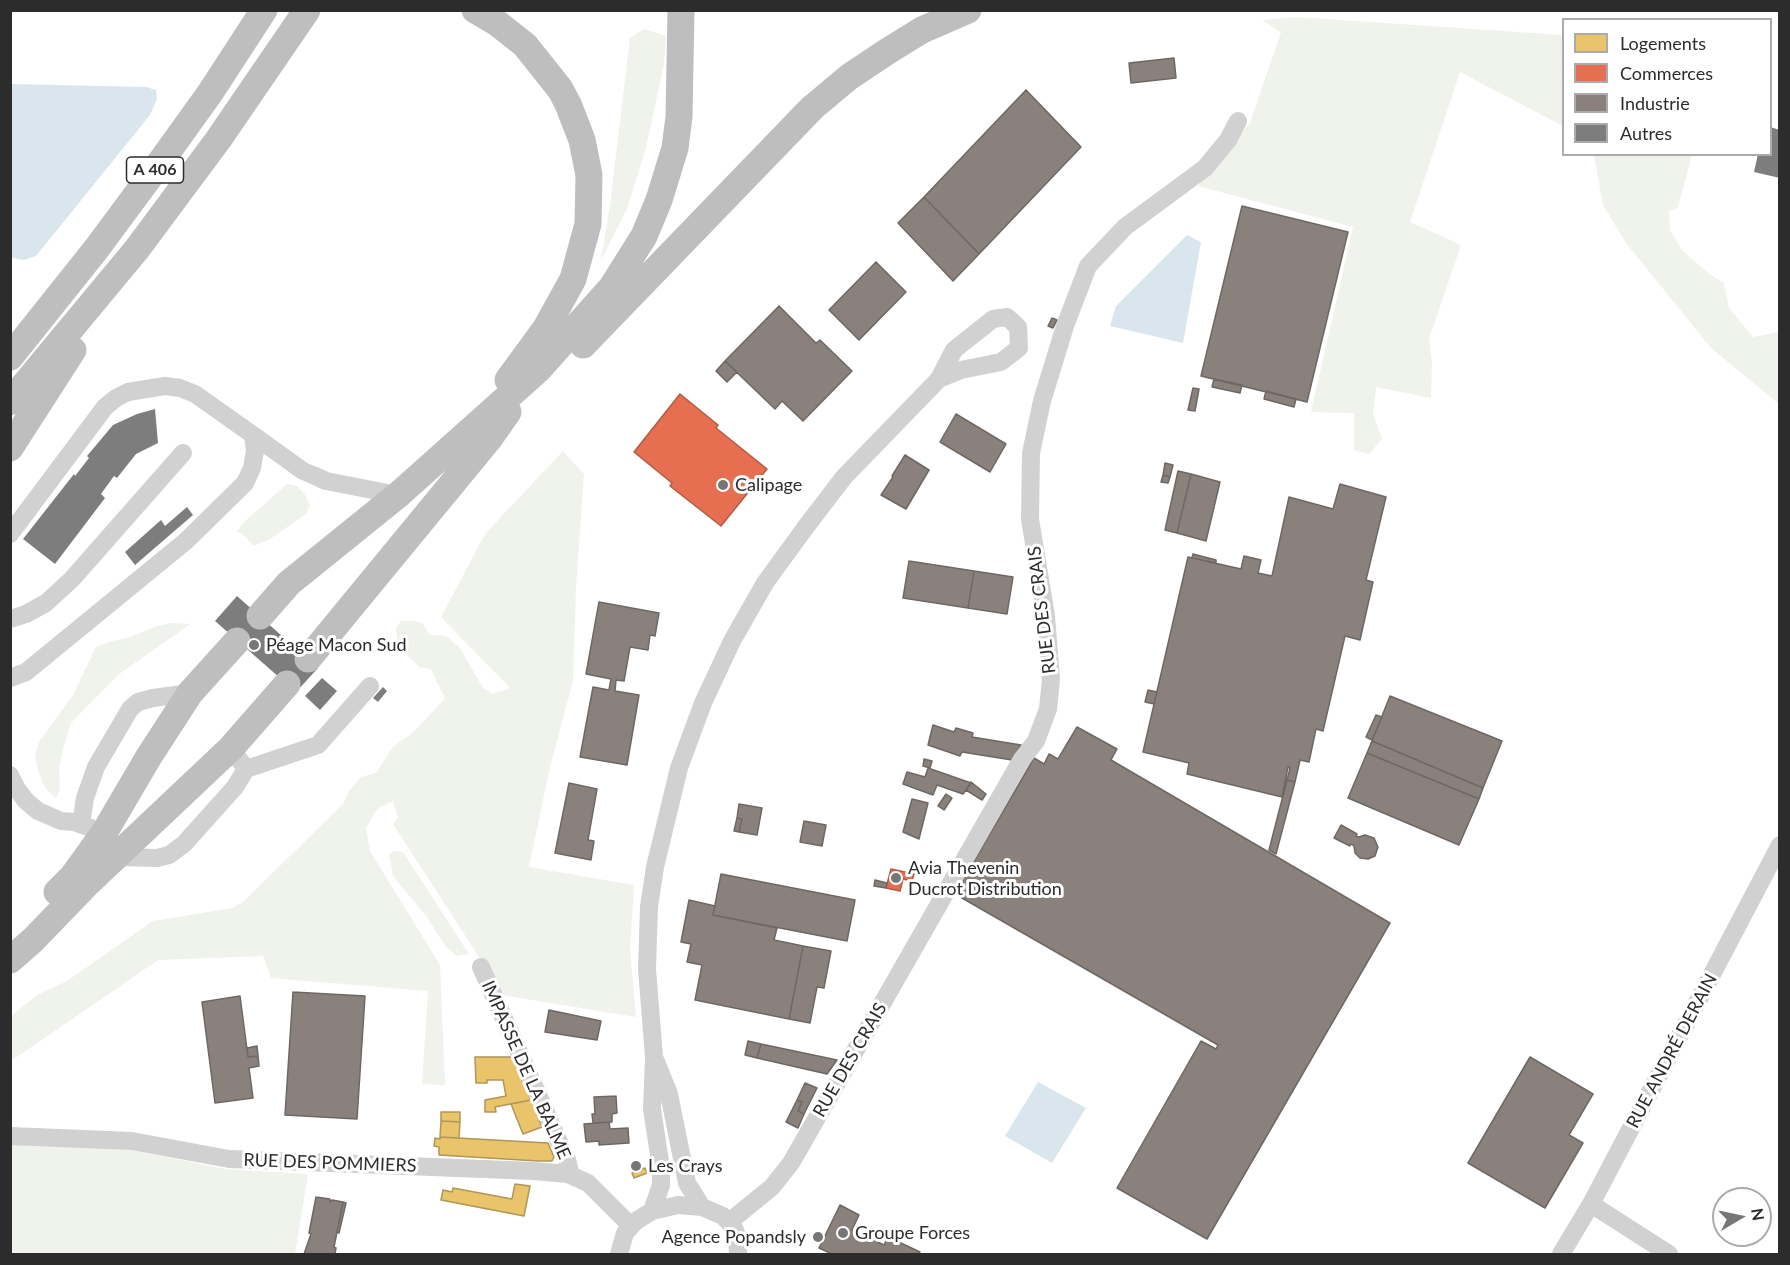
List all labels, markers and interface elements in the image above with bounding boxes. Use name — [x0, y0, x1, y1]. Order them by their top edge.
legend — [1562, 18, 1772, 156]
text: Logements — [1620, 32, 1706, 54]
text: Commerces — [1620, 62, 1713, 84]
text: Industrie — [1620, 92, 1690, 114]
text: Autres — [1620, 122, 1672, 144]
road number: A 406 — [126, 157, 184, 183]
place label: Calipage — [735, 474, 802, 496]
marker: Calipage — [716, 478, 730, 492]
street label: RUE DES CRAIS — [1023, 545, 1061, 675]
place label: Péage Macon Sud — [266, 634, 406, 656]
marker: Péage Macon Sud — [247, 638, 261, 652]
place label: Avia Thevenin Ducrot Distribution — [908, 857, 1062, 900]
marker: Avia Thevenin Ducrot Distribution — [889, 871, 903, 885]
street label: RUE ANDRÉ DERAIN — [1622, 970, 1722, 1132]
street label: IMPASSE DE LA BALME — [477, 977, 575, 1163]
street label: RUE DES CRAIS — [809, 999, 891, 1121]
street label: RUE DES POMMIERS — [243, 1149, 417, 1177]
place label: Les Crays — [648, 1155, 723, 1177]
marker: Les Crays — [629, 1159, 643, 1173]
north arrow — [1712, 1187, 1772, 1247]
text: N — [1748, 1207, 1769, 1222]
place label: Groupe Forces — [855, 1222, 970, 1244]
place label: Agence Popandsly — [661, 1226, 806, 1248]
marker: Groupe Forces — [836, 1226, 850, 1240]
marker: Agence Popandsly — [811, 1230, 825, 1244]

